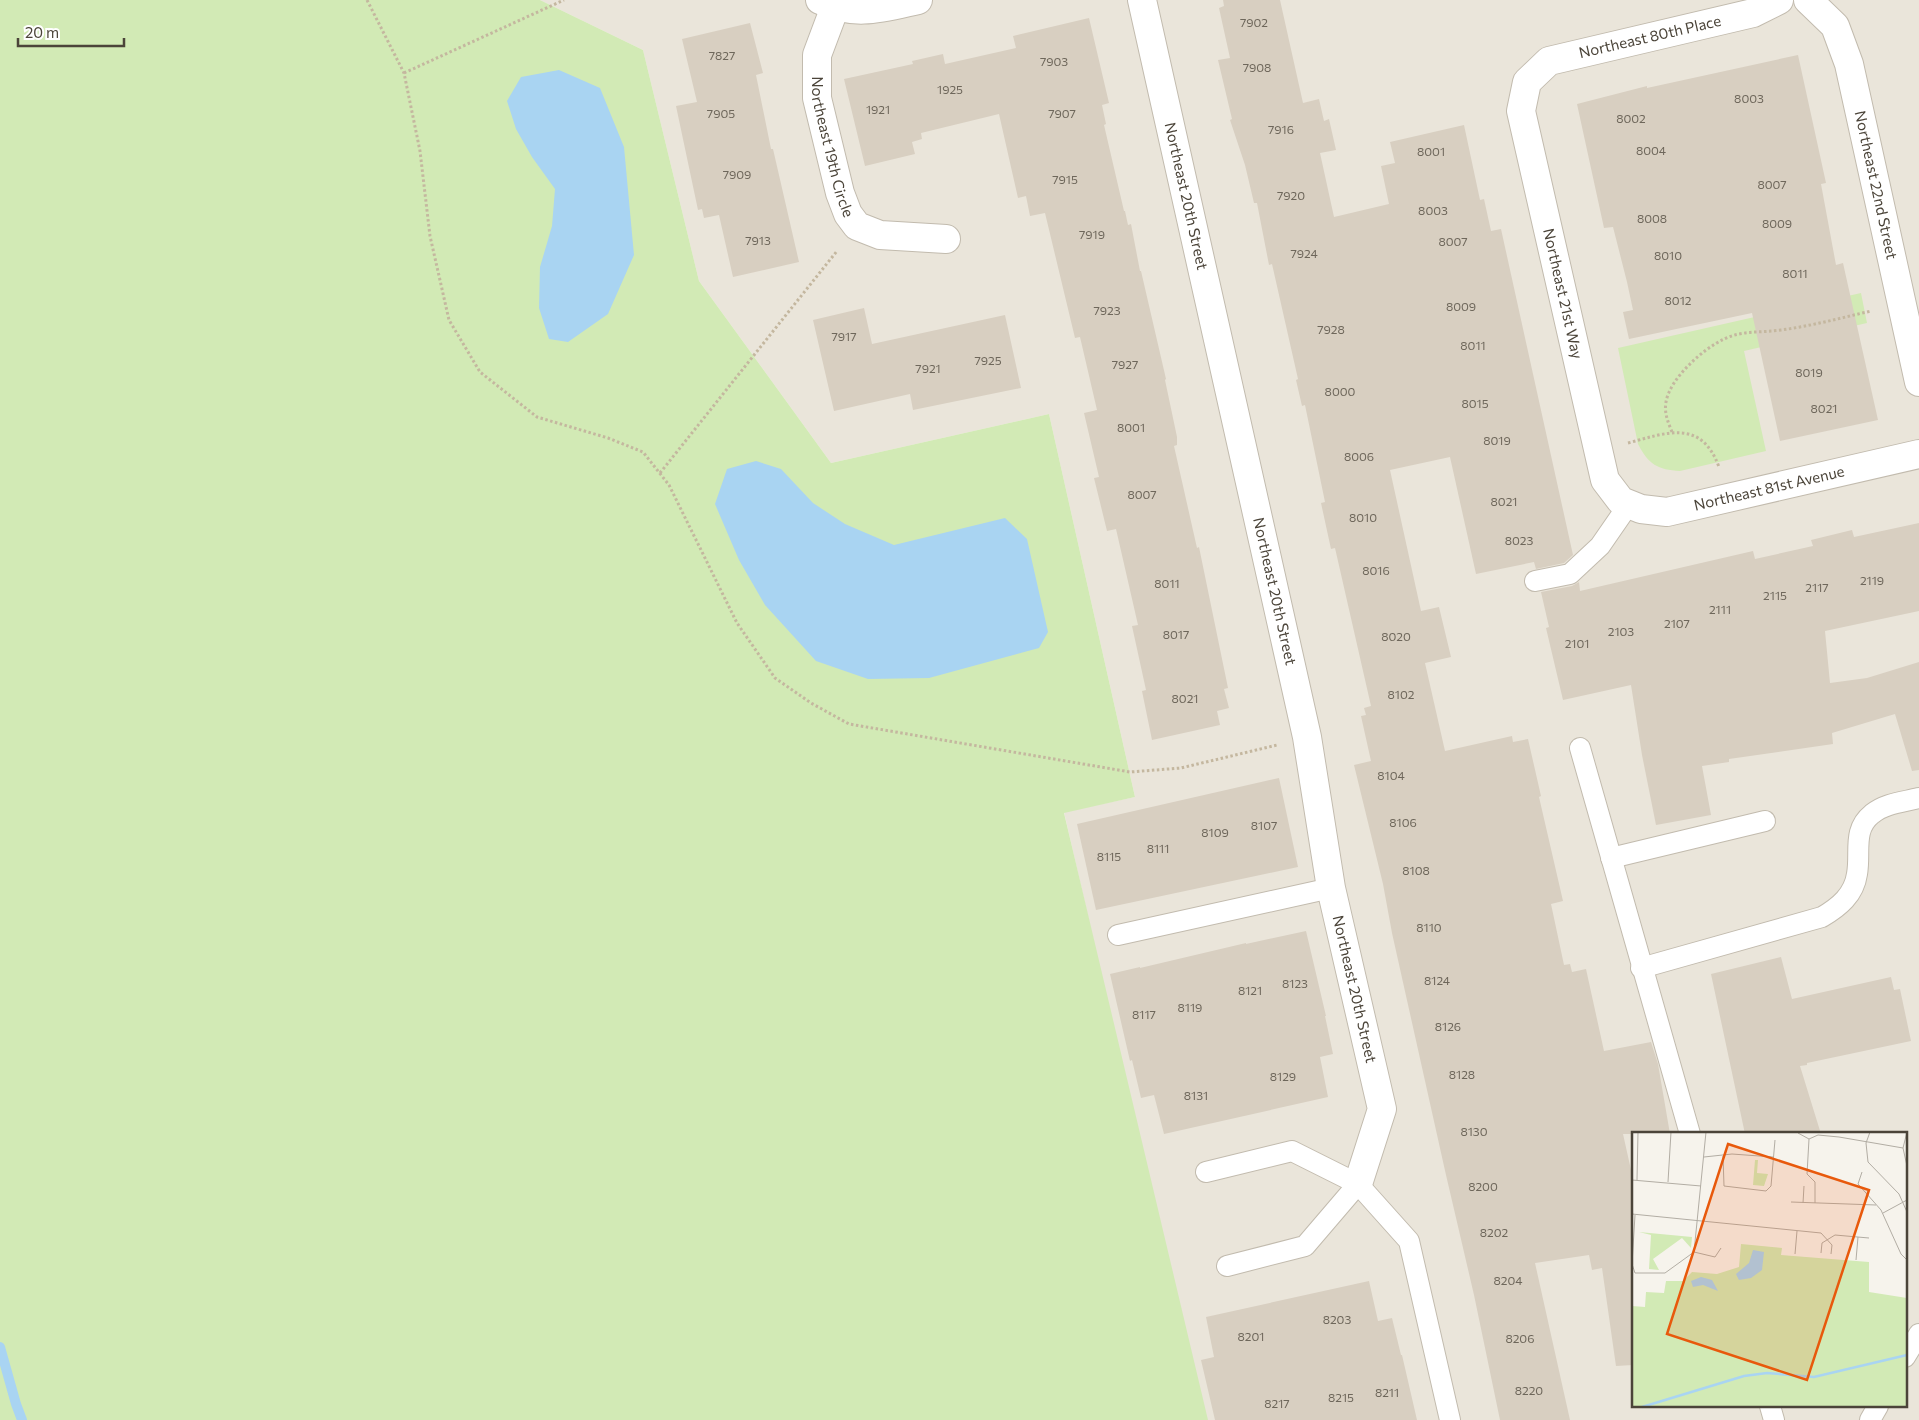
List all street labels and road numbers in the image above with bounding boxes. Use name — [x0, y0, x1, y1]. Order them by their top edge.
street label: Northeast 80th Place — [1577, 11, 1723, 61]
street label: Northeast 19th Circle — [809, 76, 858, 220]
street label: Northeast 22nd Street — [1852, 109, 1902, 261]
street label: Northeast 20th Street — [1162, 120, 1212, 271]
street label: Northeast 21st Way — [1540, 226, 1587, 361]
street label: Northeast 81st Avenue — [1692, 461, 1846, 514]
street label: Northeast 20th Street — [1250, 516, 1301, 667]
street label: Northeast 20th Street — [1330, 913, 1381, 1064]

